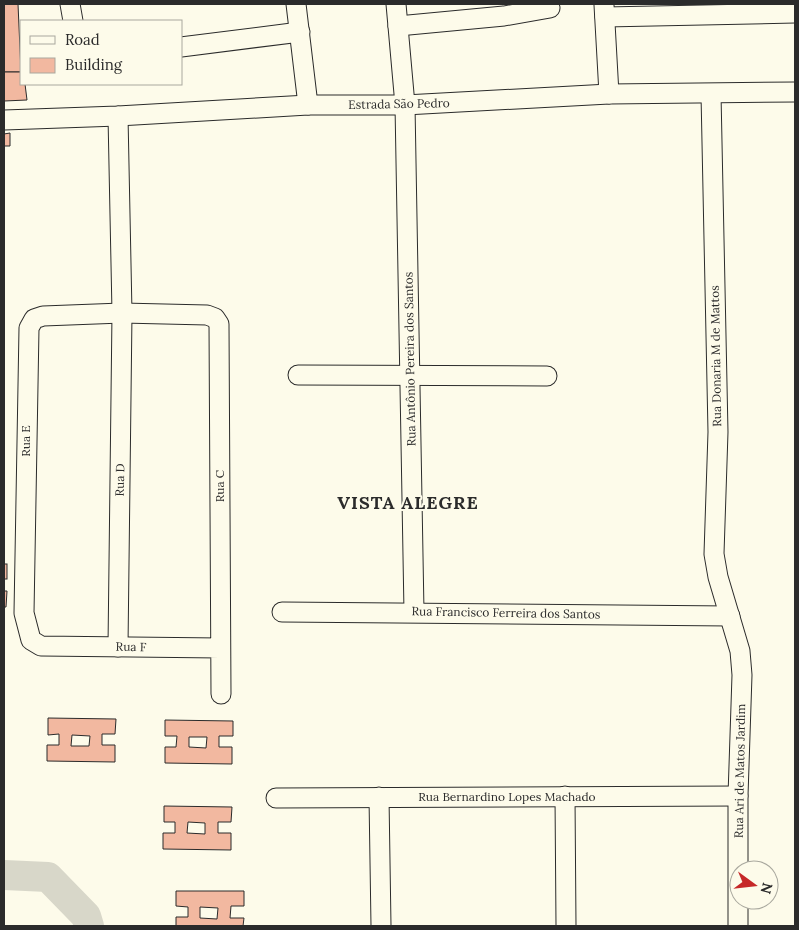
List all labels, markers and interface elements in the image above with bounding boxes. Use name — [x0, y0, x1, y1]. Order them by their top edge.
legend — [20, 20, 182, 85]
text: Road — [65, 30, 100, 49]
text: Building — [65, 55, 123, 74]
street label: Estrada São Pedro — [348, 95, 450, 112]
street label: Rua Antônio Pereira dos Santos — [400, 271, 419, 446]
street label: Rua Donaria M de Mattos — [707, 285, 724, 427]
street label: Rua E — [18, 425, 33, 457]
street label: Rua D — [112, 463, 127, 497]
street label: Rua C — [212, 469, 227, 502]
district label: VISTA ALEGRE — [337, 491, 479, 514]
street label: Rua Francisco Ferreira dos Santos — [412, 603, 601, 622]
street label: Rua F — [116, 639, 147, 654]
street label: Rua Ari de Matos Jardim — [731, 703, 748, 838]
street label: Rua Bernardino Lopes Machado — [418, 789, 596, 804]
north arrow — [729, 860, 779, 910]
text: N — [756, 881, 777, 896]

